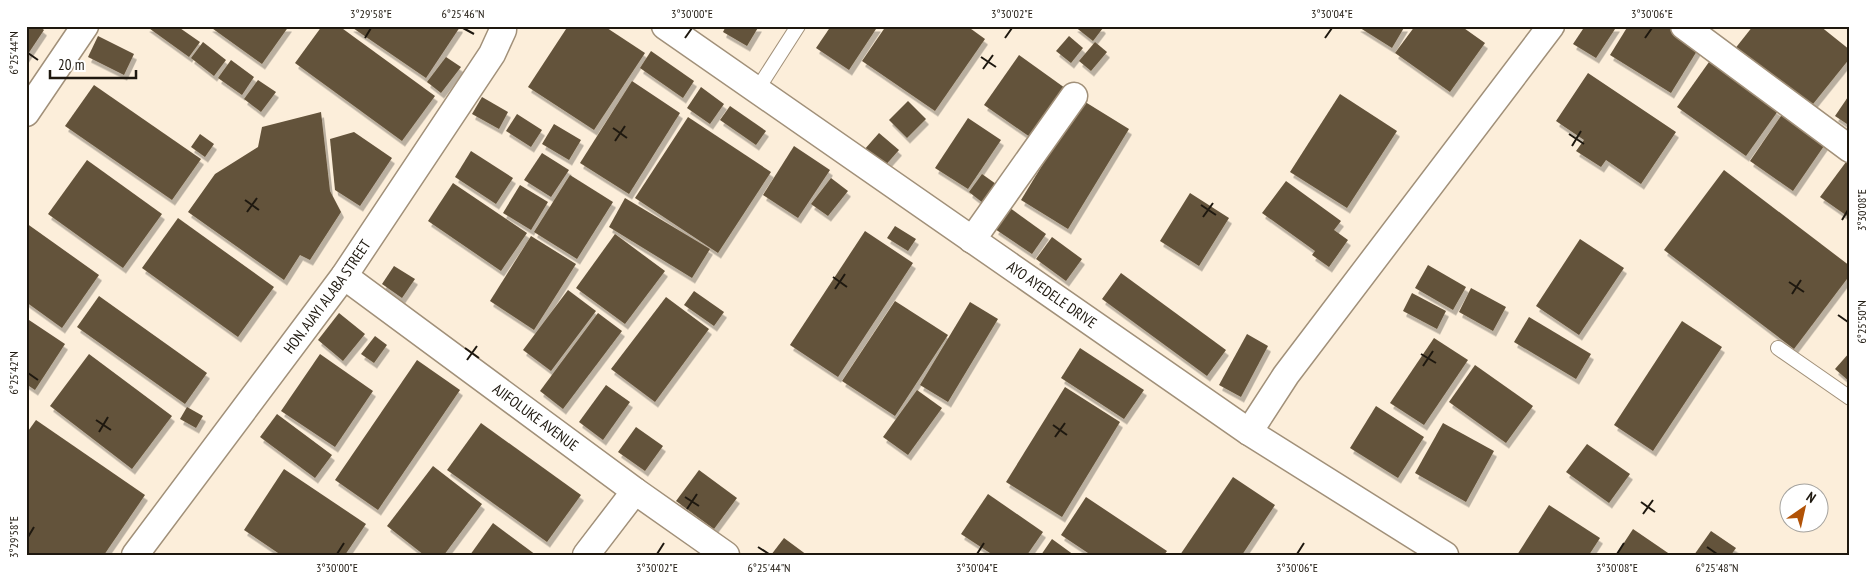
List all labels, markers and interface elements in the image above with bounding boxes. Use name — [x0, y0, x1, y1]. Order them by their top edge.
text: 3°29'58"E — [350, 6, 392, 21]
text: 6°25'46"N — [441, 6, 485, 21]
text: 3°30'00"E — [671, 6, 713, 21]
text: 3°30'02"E — [991, 6, 1033, 21]
text: 3°30'04"E — [1311, 6, 1353, 21]
text: 3°30'06"E — [1631, 6, 1673, 21]
text: 6°25'44"N — [6, 31, 21, 75]
scale bar — [50, 48, 136, 80]
text: 20 m — [58, 55, 84, 74]
text: 3°30'08"E — [1854, 189, 1869, 231]
street label: HON. AJAYI ALABA STREET — [279, 236, 375, 357]
street label: AYO AYEDELE DRIVE — [1003, 257, 1101, 332]
text: 6°25'50"N — [1854, 300, 1869, 344]
text: 6°25'42"N — [6, 351, 21, 395]
street label: AJIFOLUKE AVENUE — [489, 379, 582, 455]
north arrow — [1778, 484, 1828, 534]
text: N — [1803, 488, 1819, 507]
text: 3°29'58"E — [6, 516, 21, 558]
text: 3°30'00"E — [316, 560, 358, 575]
text: 3°30'02"E — [636, 560, 678, 575]
text: 6°25'44"N — [747, 560, 791, 575]
text: 3°30'04"E — [956, 560, 998, 575]
text: 3°30'06"E — [1276, 560, 1318, 575]
text: 3°30'08"E — [1596, 560, 1638, 575]
text: 6°25'48"N — [1695, 560, 1739, 575]

